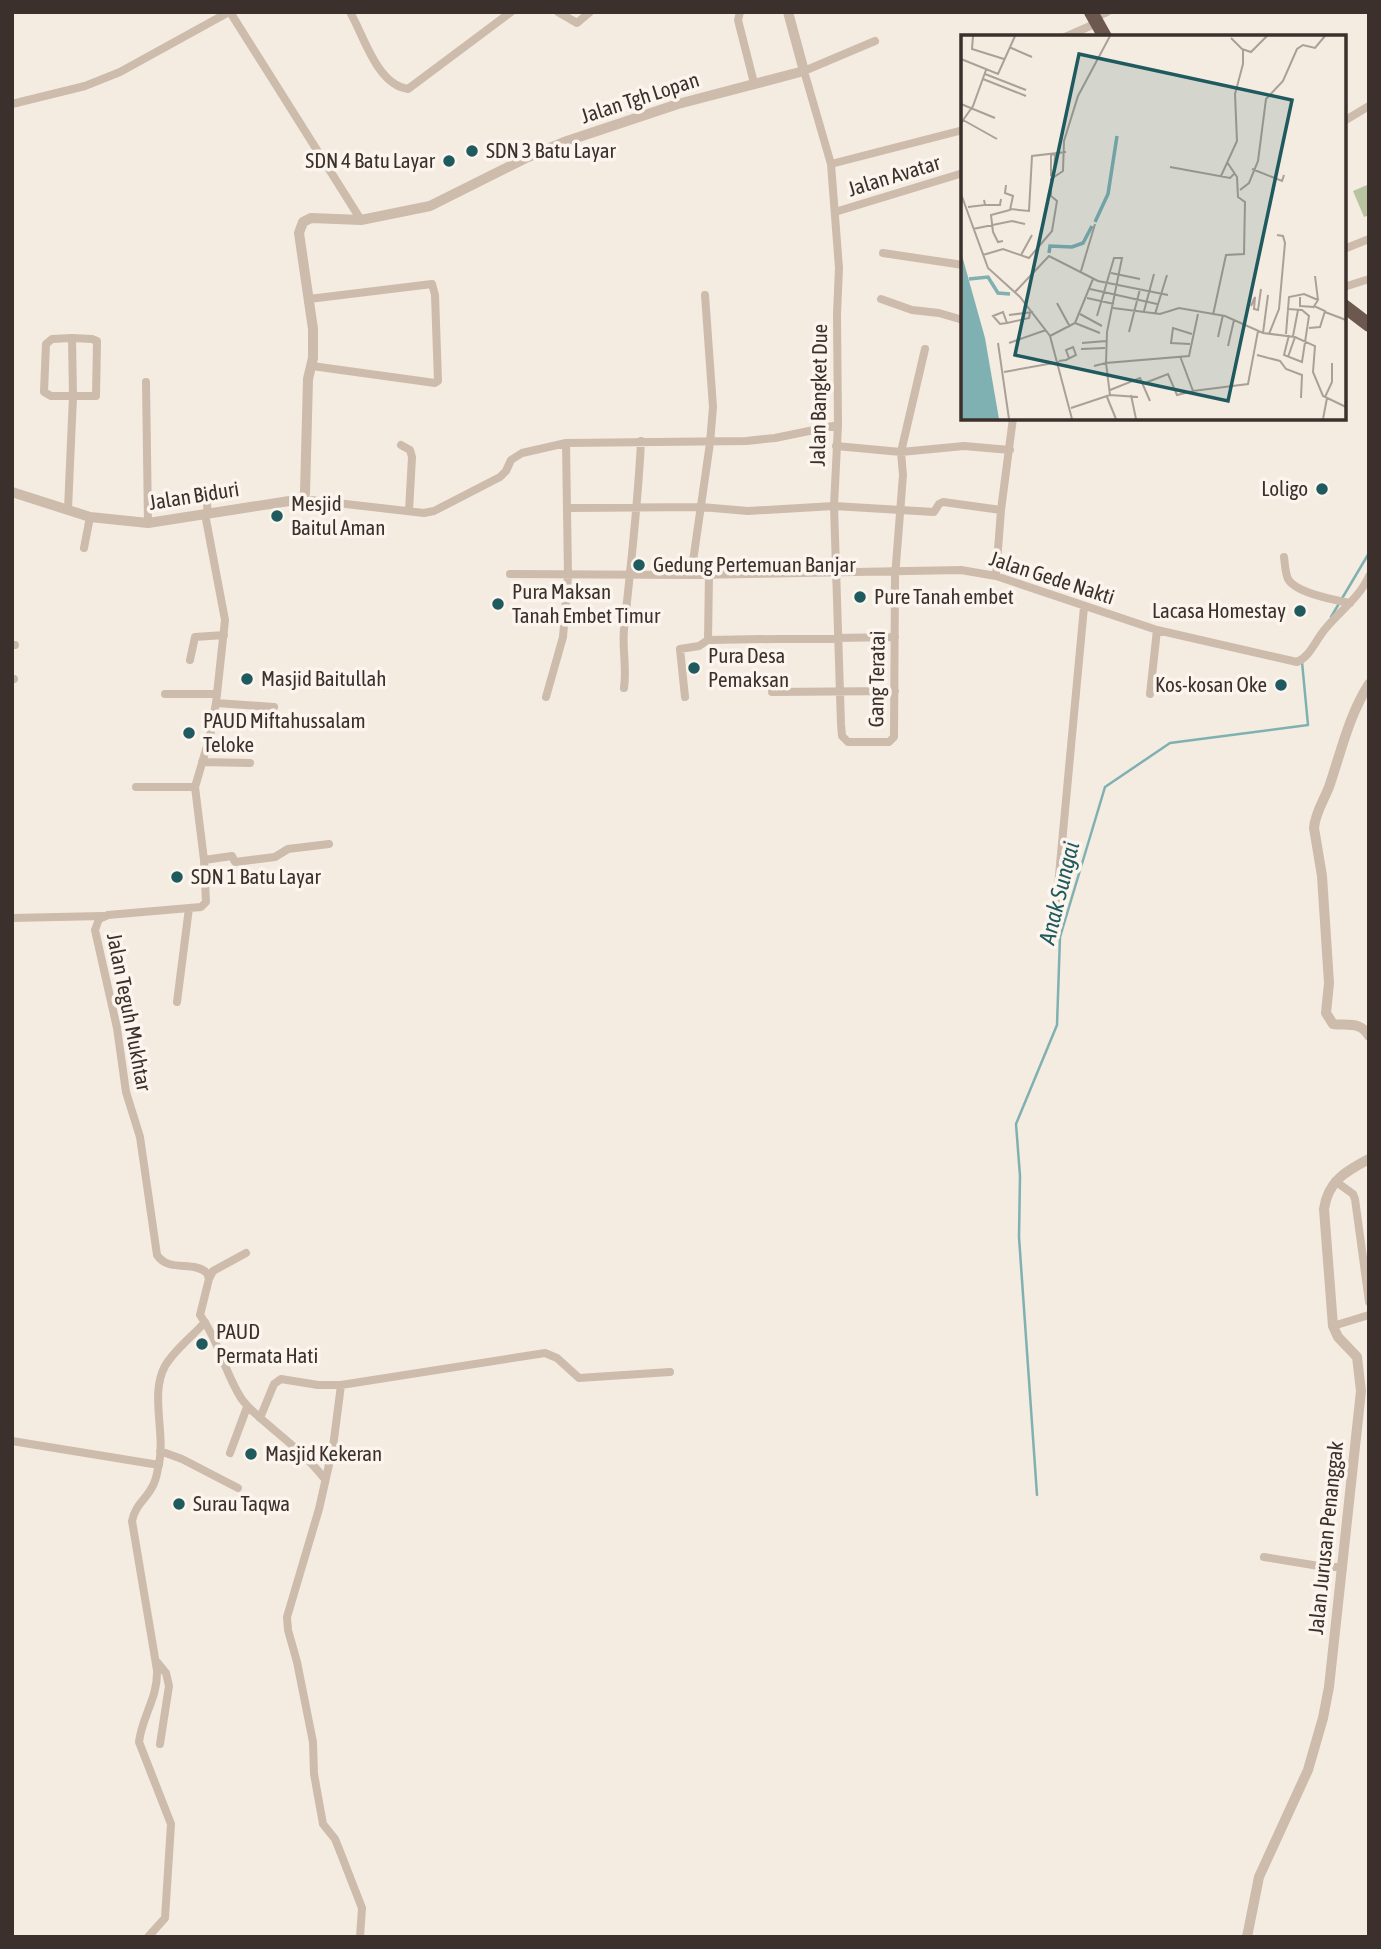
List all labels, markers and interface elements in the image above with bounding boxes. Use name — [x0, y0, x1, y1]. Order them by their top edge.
inset map — [961, 35, 1346, 420]
street label: Jalan Tgh Lopan — [578, 67, 702, 127]
place label: SDN 3 Batu Layar — [486, 138, 616, 162]
marker: SDN 3 Batu Layar — [464, 143, 480, 159]
place label: SDN 4 Batu Layar — [305, 148, 436, 172]
street label: Jalan Avatar — [845, 149, 944, 200]
marker: SDN 4 Batu Layar — [441, 153, 457, 169]
street label: Jalan Bangket Due — [805, 324, 831, 466]
street label: Jalan Biduri — [147, 476, 241, 514]
place label: Loligo — [1261, 476, 1308, 500]
marker: Loligo — [1314, 481, 1330, 497]
place label: Mesjid Baitul Aman — [291, 491, 386, 539]
marker: Mesjid Baitul Aman — [269, 508, 285, 524]
street label: Jalan Gede Nakti — [987, 546, 1118, 609]
place label: Gedung Pertemuan Banjar — [653, 552, 856, 576]
marker: Gedung Pertemuan Banjar — [631, 557, 647, 573]
place label: Pura Maksan Tanah Embet Timur — [512, 579, 661, 627]
place label: Pure Tanah embet — [874, 584, 1014, 608]
marker: Pure Tanah embet — [852, 589, 868, 605]
marker: Pura Maksan Tanah Embet Timur — [490, 596, 506, 612]
place label: Lacasa Homestay — [1152, 598, 1286, 622]
marker: Lacasa Homestay — [1292, 603, 1308, 619]
street label: Gang Teratai — [863, 630, 889, 728]
place label: Pura Desa Pemaksan — [708, 643, 789, 691]
marker: Pura Desa Pemaksan — [686, 660, 702, 676]
place label: Masjid Baitullah — [261, 666, 387, 690]
marker: Masjid Baitullah — [239, 671, 255, 687]
place label: Kos-kosan Oke — [1155, 672, 1267, 696]
marker: Kos-kosan Oke — [1273, 677, 1289, 693]
place label: PAUD Miftahussalam Teloke — [203, 708, 366, 756]
marker: PAUD Miftahussalam Teloke — [181, 725, 197, 741]
water label: Anak Sungai — [1033, 839, 1084, 948]
place label: SDN 1 Batu Layar — [191, 864, 321, 888]
marker: SDN 1 Batu Layar — [169, 869, 185, 885]
street label: Jalan Teguh Mukhtar — [103, 931, 157, 1094]
place label: PAUD Permata Hati — [216, 1319, 318, 1367]
marker: PAUD Permata Hati — [194, 1336, 210, 1352]
street label: Jalan Jurusan Penanggak — [1303, 1440, 1347, 1636]
place label: Masjid Kekeran — [265, 1441, 382, 1465]
marker: Masjid Kekeran — [243, 1446, 259, 1462]
place label: Surau Taqwa — [193, 1491, 290, 1515]
marker: Surau Taqwa — [171, 1496, 187, 1512]

